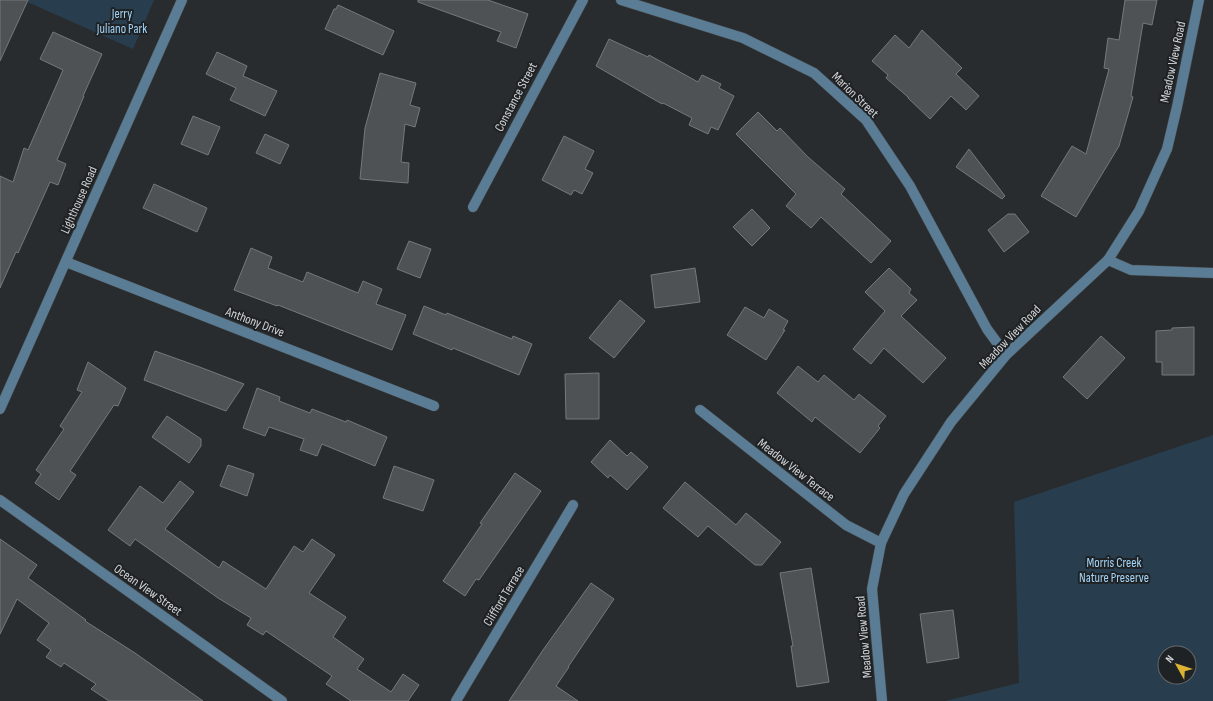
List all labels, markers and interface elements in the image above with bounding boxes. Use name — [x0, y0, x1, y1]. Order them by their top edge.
park label: Jerry Juliano Park — [96, 6, 147, 37]
street label: Meadow View Road — [1157, 20, 1189, 104]
street label: Constance Street — [491, 60, 541, 134]
street label: Marion Street — [828, 69, 882, 121]
street label: Lighthouse Road — [57, 164, 101, 236]
street label: Meadow View Road — [976, 302, 1044, 372]
street label: Anthony Drive — [222, 303, 287, 341]
street label: Meadow View Terrace — [754, 435, 838, 505]
park label: Morris Creek Nature Preserve — [1079, 555, 1149, 586]
street label: Ocean View Street — [111, 561, 185, 619]
street label: Clifford Terrace — [480, 563, 528, 629]
street label: Meadow View Road — [852, 595, 876, 679]
north arrow — [1157, 645, 1197, 685]
text: N — [1163, 653, 1177, 665]

